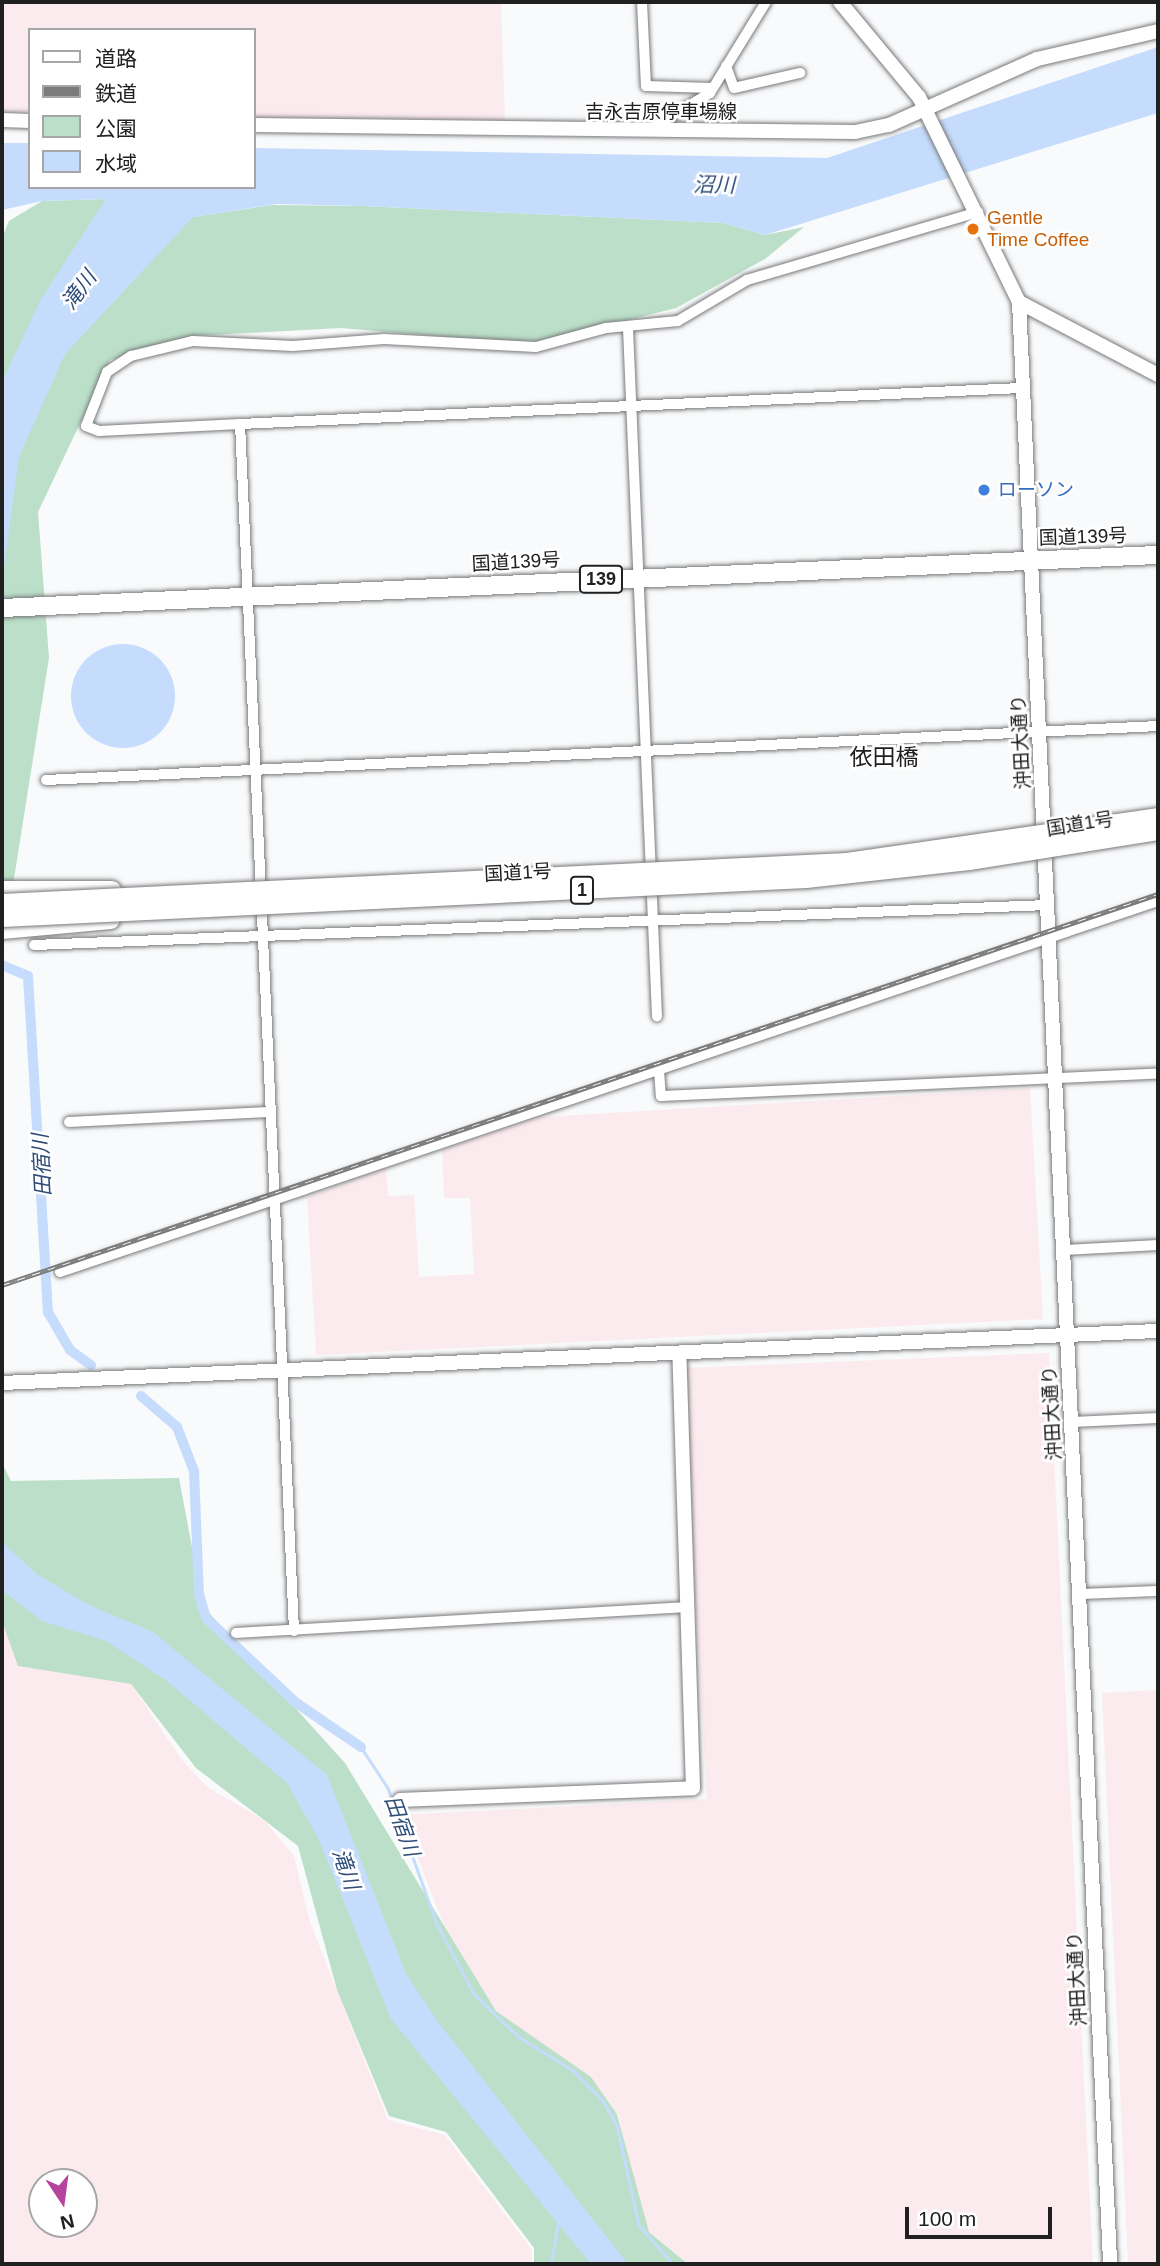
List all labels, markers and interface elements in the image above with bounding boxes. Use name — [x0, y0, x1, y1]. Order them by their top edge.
legend — [28, 28, 256, 189]
text: 道路 — [95, 47, 137, 70]
text: 鉄道 — [95, 82, 137, 105]
street label: 吉永吉原停車場線 — [585, 101, 737, 123]
text: 公園 — [95, 117, 137, 140]
text: 水域 — [95, 152, 137, 175]
water label: 沼川 — [693, 172, 735, 198]
place label: Gentle Time Coffee — [987, 207, 1089, 251]
marker: Gentle Time Coffee — [965, 221, 981, 237]
water label: 滝川 — [56, 266, 102, 314]
place label: ローソン — [998, 479, 1074, 501]
marker: ローソン — [976, 482, 992, 498]
street label: 国道139号 — [1038, 524, 1128, 550]
street label: 国道139号 — [471, 548, 561, 576]
road number: 139 — [578, 564, 624, 594]
street label: 沖田大通り — [1007, 694, 1035, 790]
district label: 依田橋 — [850, 743, 918, 771]
street label: 国道1号 — [1045, 807, 1115, 841]
street label: 国道1号 — [484, 860, 552, 886]
road number: 1 — [570, 876, 594, 904]
water label: 田宿川 — [28, 1133, 56, 1197]
street label: 沖田大通り — [1038, 1365, 1066, 1461]
water label: 田宿川 — [379, 1792, 425, 1860]
water label: 滝川 — [327, 1845, 365, 1893]
street label: 沖田大通り — [1063, 1931, 1091, 2027]
north arrow — [28, 2168, 98, 2238]
scale bar — [908, 2192, 1055, 2236]
text: 100 m — [918, 2207, 976, 2230]
text: N — [58, 2210, 76, 2234]

